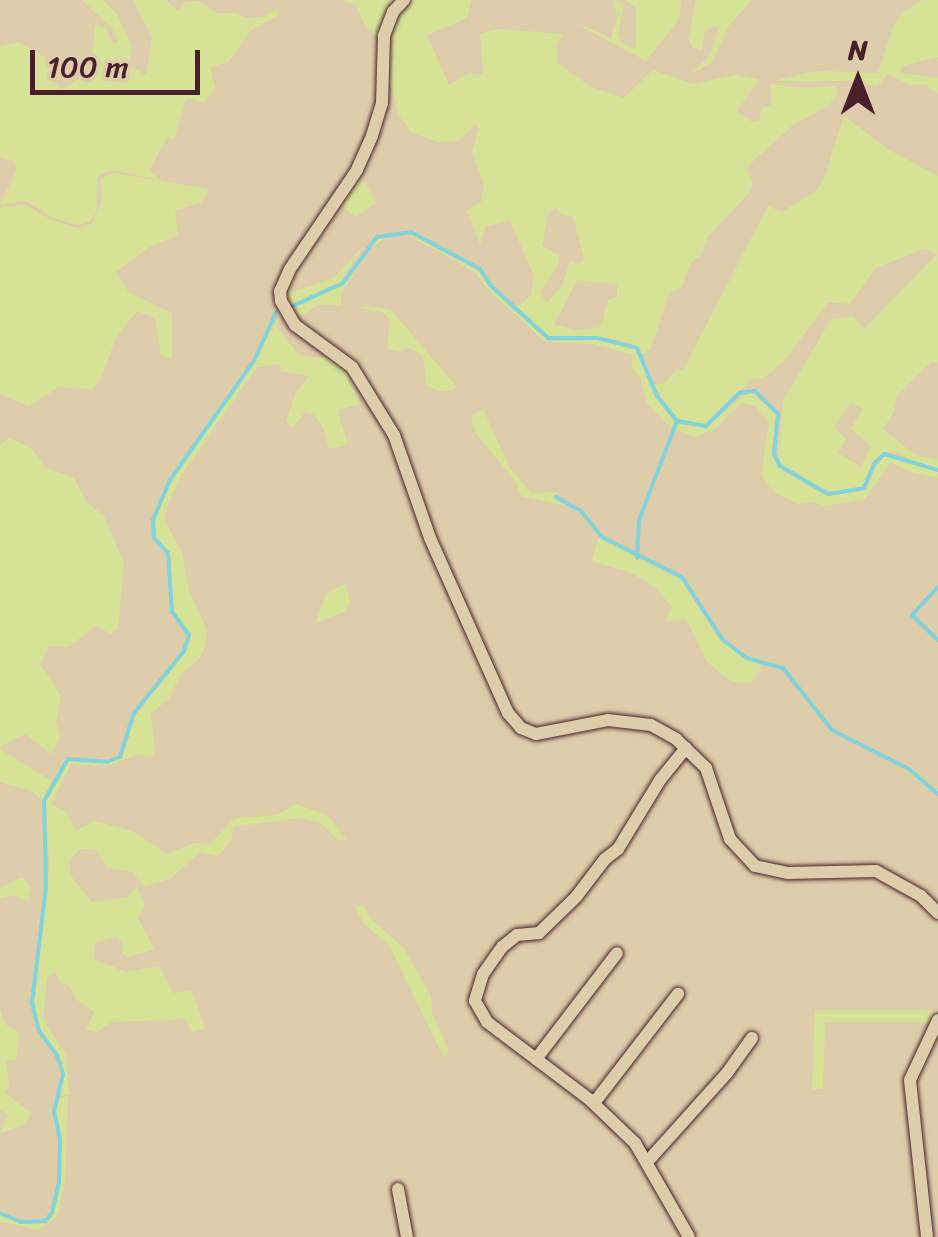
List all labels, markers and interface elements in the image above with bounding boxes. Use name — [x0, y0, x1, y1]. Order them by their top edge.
text: N — [848, 25, 868, 74]
scale bar — [35, 30, 205, 92]
north arrow — [808, 30, 908, 130]
text: 100 m — [47, 40, 129, 94]

